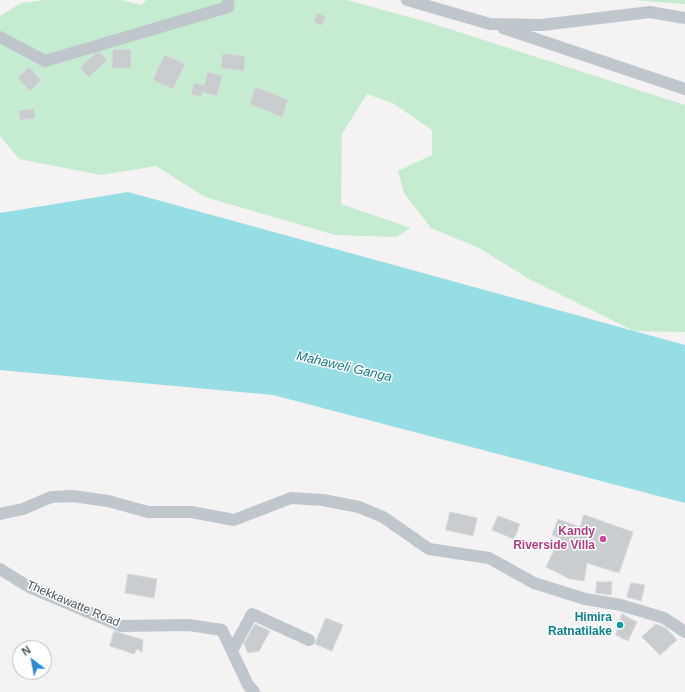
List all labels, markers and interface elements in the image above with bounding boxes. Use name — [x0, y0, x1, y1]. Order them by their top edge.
water label: Mahaweli Ganga — [295, 348, 393, 386]
place label: Kandy Riverside Villa — [513, 525, 595, 553]
marker: Kandy Riverside Villa — [598, 534, 608, 544]
street label: Thekkawatte Road — [24, 578, 122, 630]
place label: Himira Ratnatilake — [548, 611, 612, 639]
marker: Himira Ratnatilake — [615, 620, 625, 630]
north arrow — [12, 640, 52, 680]
text: N — [20, 643, 33, 658]

